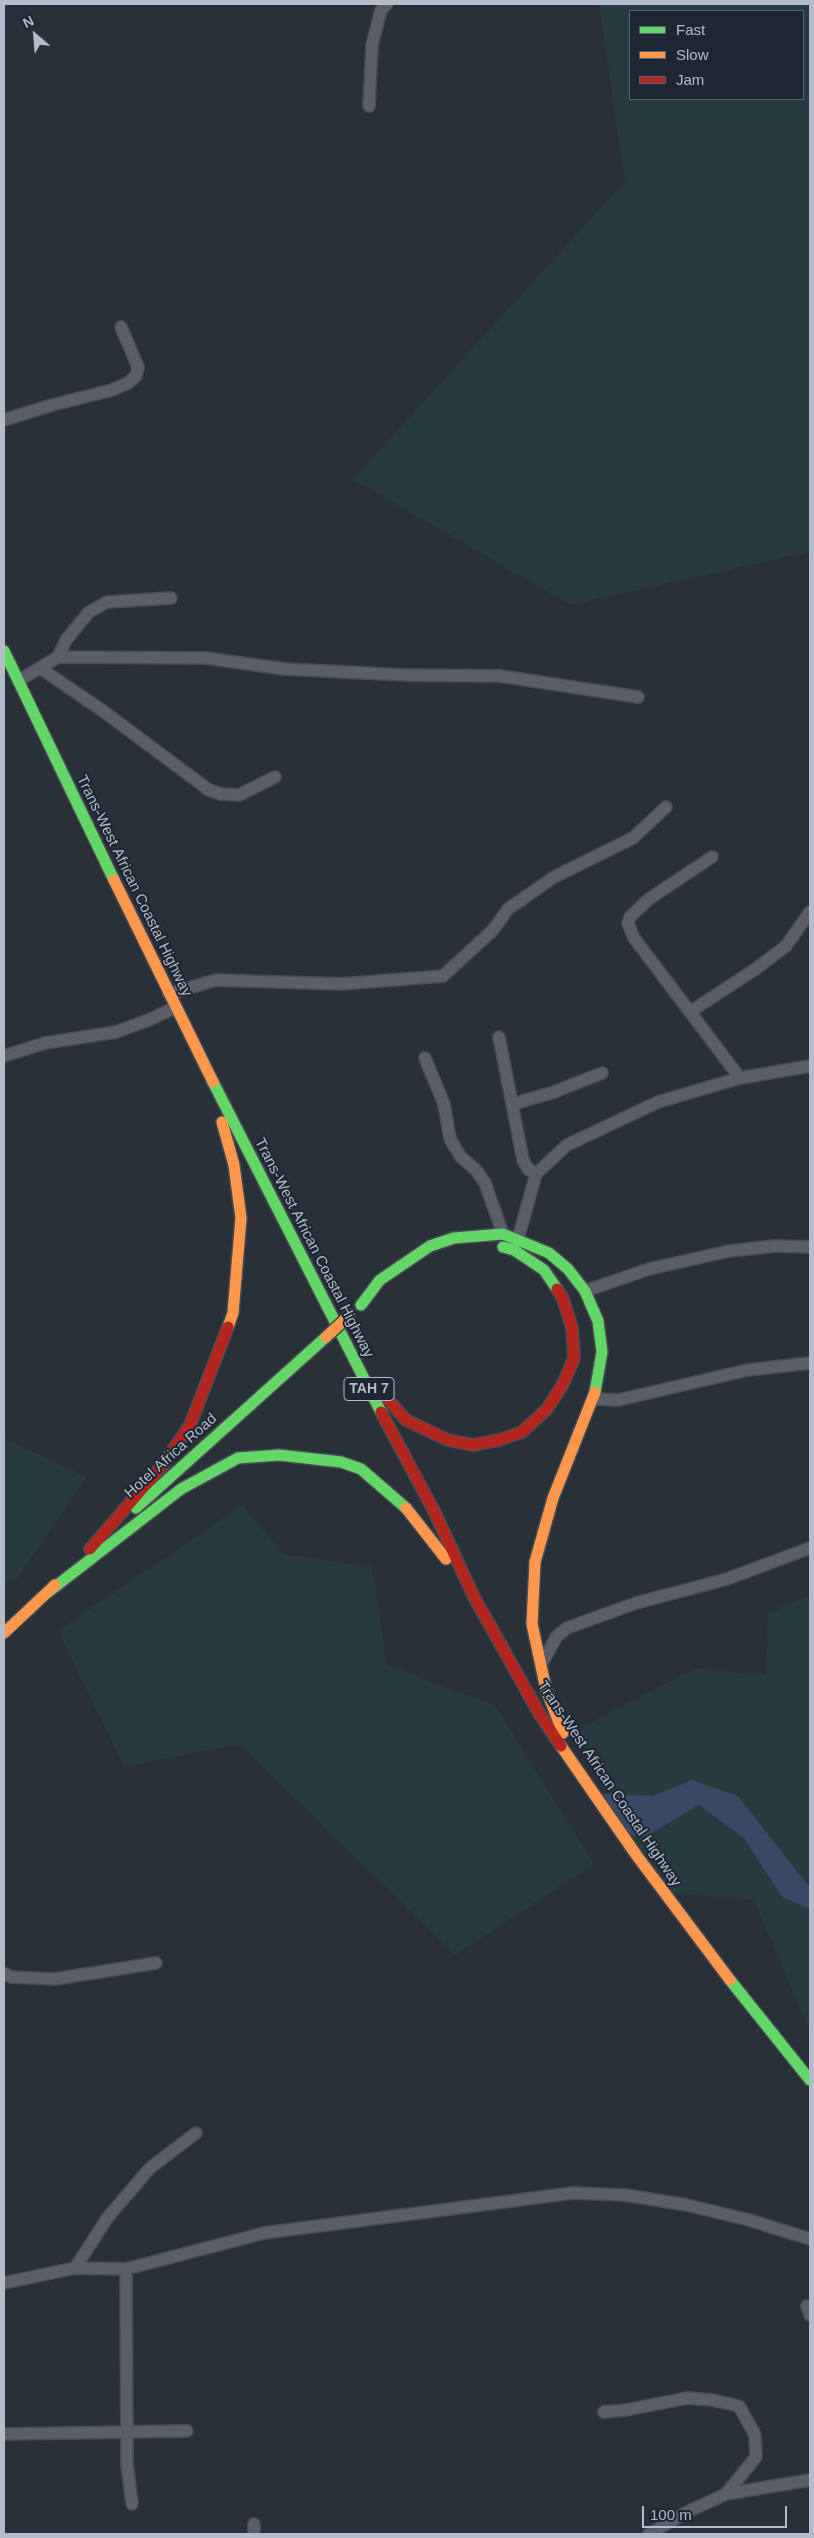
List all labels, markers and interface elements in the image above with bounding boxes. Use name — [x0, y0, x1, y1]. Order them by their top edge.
north arrow — [10, 10, 60, 60]
legend — [629, 10, 804, 100]
text: N — [20, 12, 36, 31]
text: Fast — [676, 21, 705, 38]
text: Slow — [676, 46, 709, 63]
text: Jam — [676, 71, 704, 88]
street label: Trans-West African Coastal Highway — [72, 772, 196, 1000]
street label: Trans-West African Coastal Highway — [251, 1135, 377, 1361]
road number: TAH 7 — [344, 1378, 394, 1400]
street label: Hotel Africa Road — [121, 1410, 221, 1502]
street label: Trans-West African Coastal Highway — [533, 1678, 685, 1890]
scale bar — [644, 2496, 789, 2528]
text: 100 m — [650, 2506, 692, 2523]

